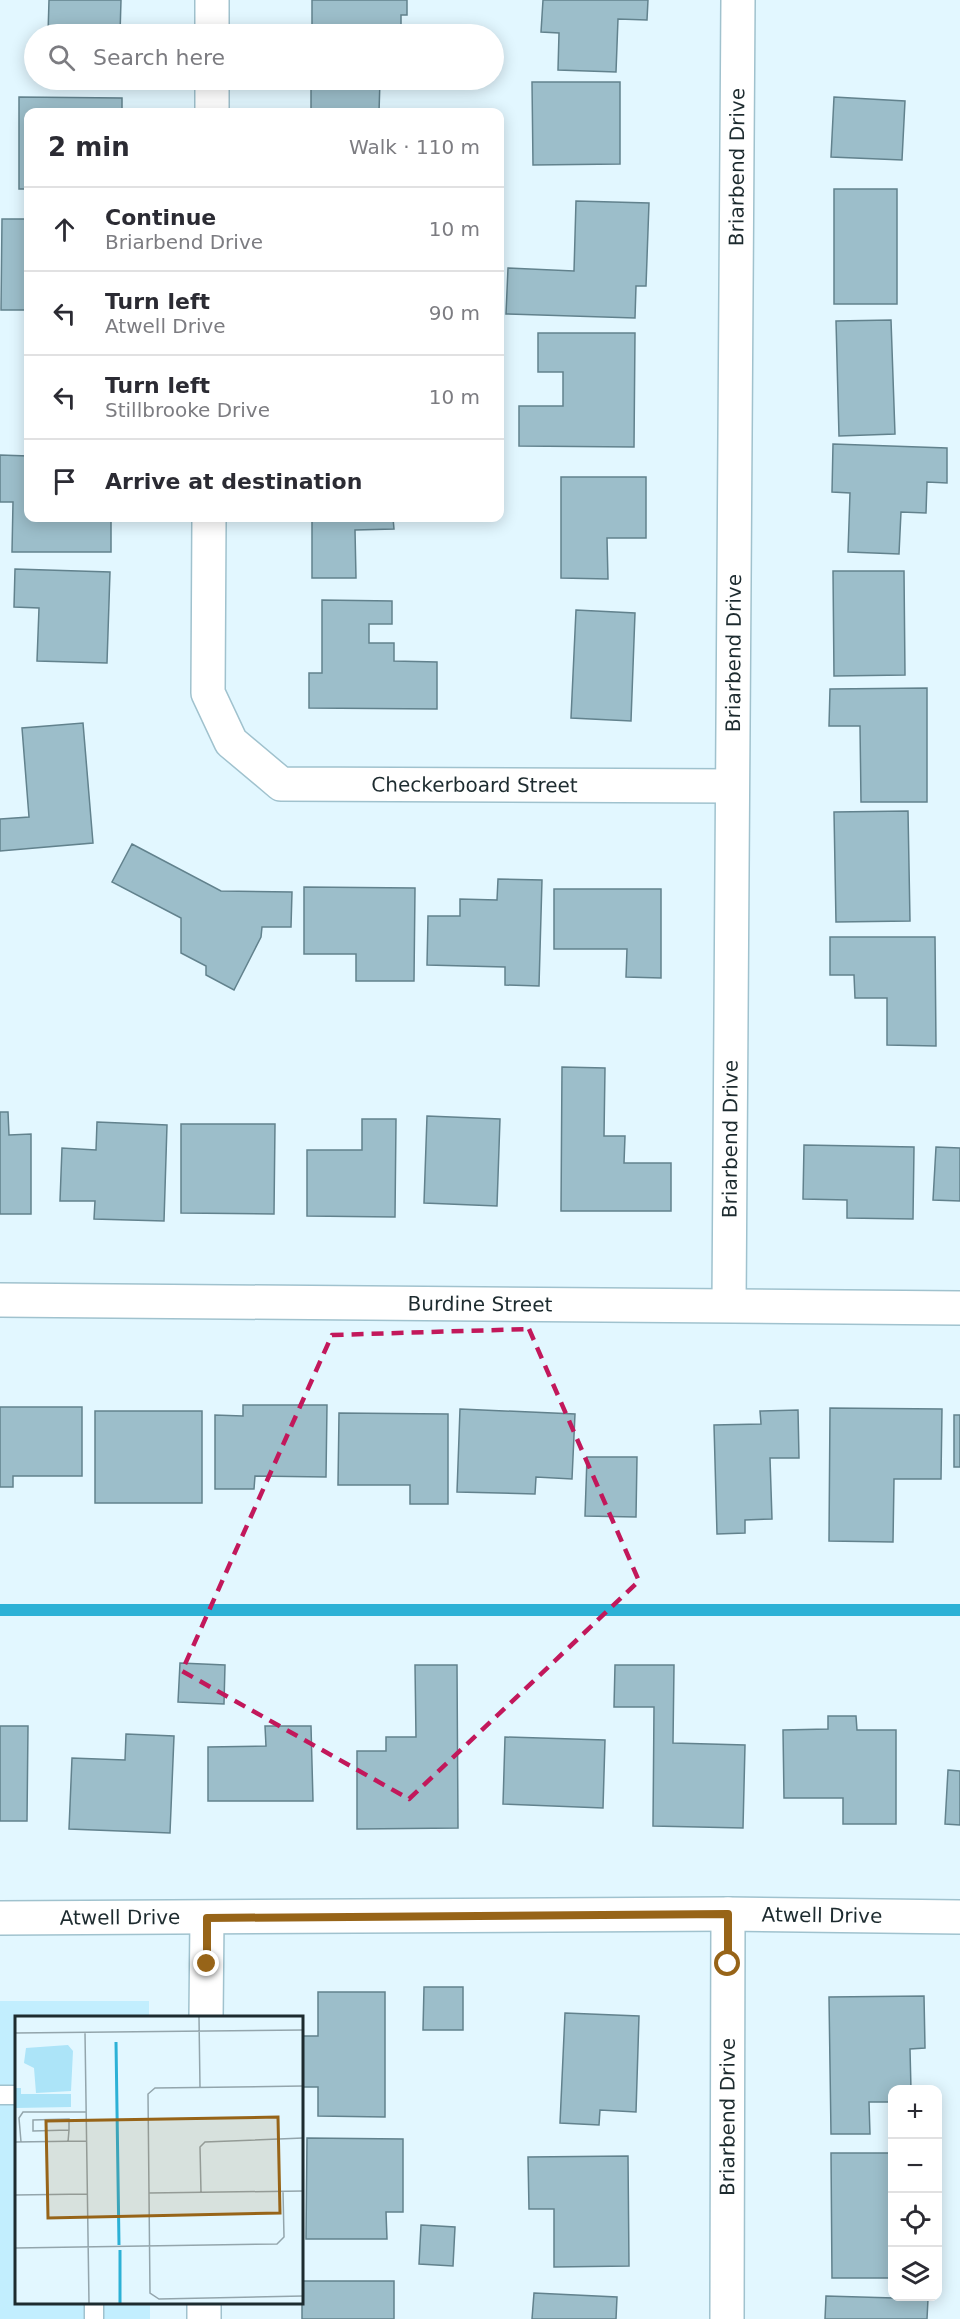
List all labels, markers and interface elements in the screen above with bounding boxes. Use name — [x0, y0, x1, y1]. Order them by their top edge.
search box — [24, 24, 504, 90]
icon: search — [45, 41, 78, 74]
text: Search here — [93, 45, 225, 70]
street label: Briarbend Drive — [724, 88, 749, 246]
text: 2 min — [48, 132, 130, 162]
text: Walk · 110 m — [349, 135, 480, 159]
text: Continue — [105, 205, 216, 230]
icon: ahead — [48, 213, 81, 246]
text: 10 m — [429, 217, 480, 241]
text: Briarbend Drive — [105, 230, 263, 254]
text: Turn left — [105, 289, 210, 314]
icon: left — [48, 297, 81, 330]
text: 90 m — [429, 301, 480, 325]
text: Atwell Drive — [105, 314, 226, 338]
text: Turn left — [105, 373, 210, 398]
icon: left — [48, 381, 81, 414]
text: 10 m — [429, 385, 480, 409]
text: Stillbrooke Drive — [105, 398, 270, 422]
icon: arrive — [48, 465, 81, 498]
text: Arrive at destination — [105, 469, 362, 494]
street label: Briarbend Drive — [721, 574, 746, 732]
street label: Checkerboard Street — [371, 772, 578, 797]
street label: Briarbend Drive — [718, 1060, 743, 1218]
street label: Burdine Street — [408, 1291, 553, 1317]
street label: Atwell Drive — [761, 1902, 882, 1928]
street label: Atwell Drive — [60, 1905, 180, 1930]
route end — [193, 1950, 219, 1976]
route start — [714, 1950, 740, 1976]
inset map — [15, 2016, 303, 2304]
street label: Briarbend Drive — [715, 2038, 740, 2196]
map controls — [888, 2085, 942, 2301]
button: + — [888, 2085, 942, 2139]
button: − — [888, 2139, 942, 2193]
button: locate — [888, 2193, 942, 2247]
button: layers — [888, 2247, 942, 2301]

